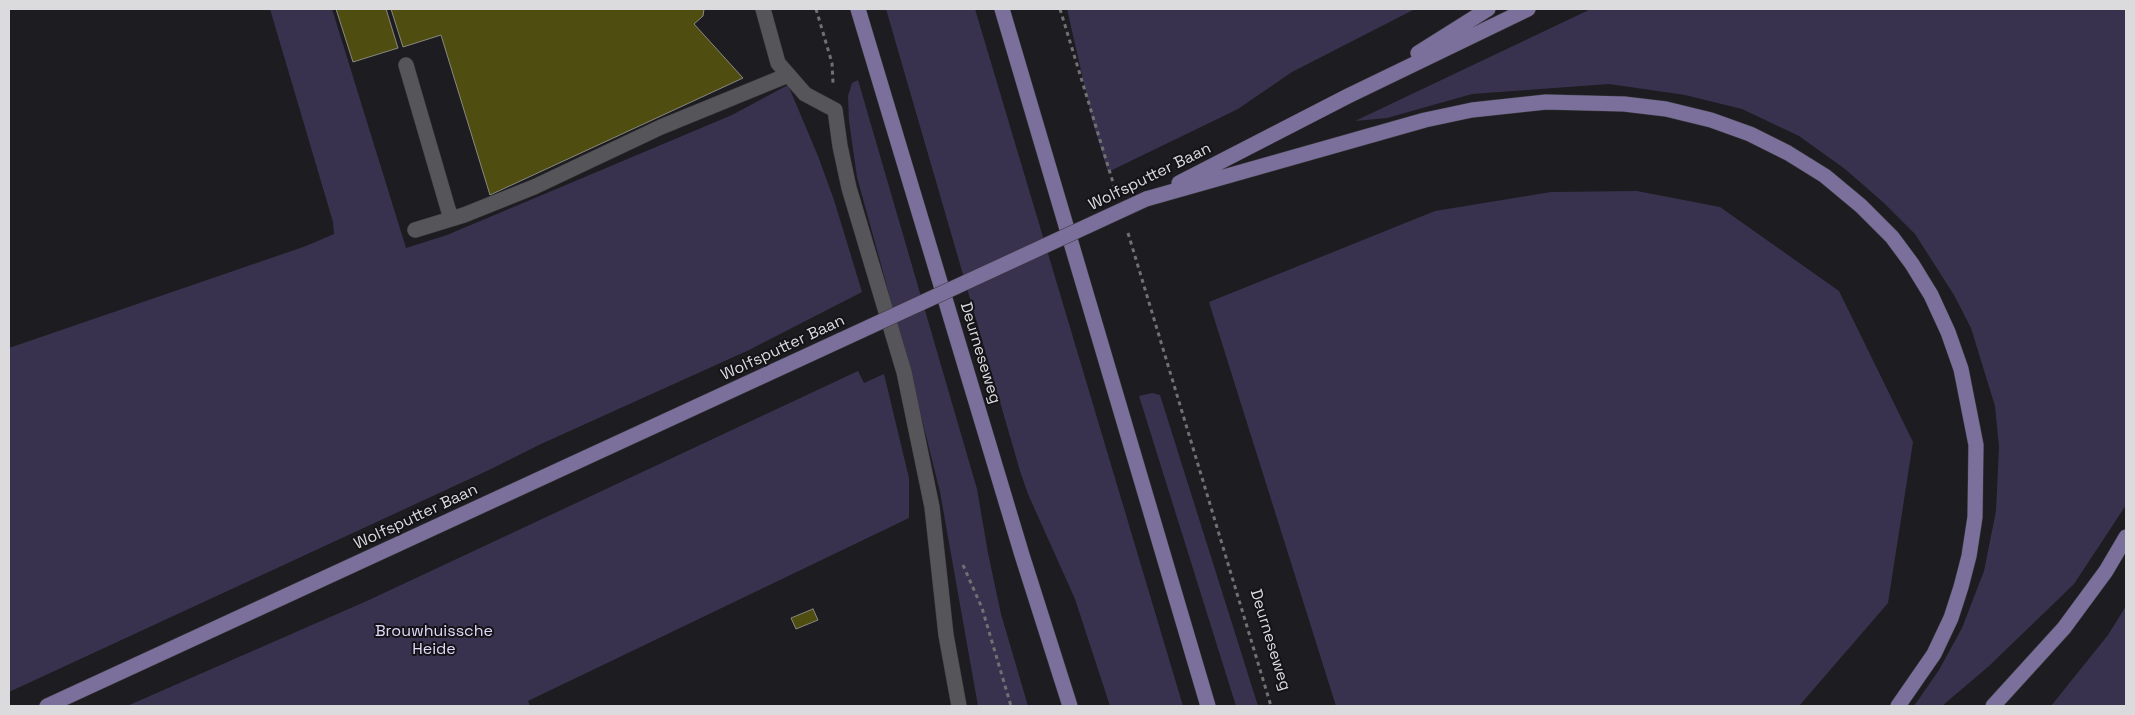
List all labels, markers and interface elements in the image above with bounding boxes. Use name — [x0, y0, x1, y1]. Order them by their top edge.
street label: Wolfsputter Baan — [1086, 139, 1214, 215]
street label: Deurneseweg — [955, 300, 1005, 406]
street label: Wolfsputter Baan — [718, 311, 848, 385]
street label: Wolfsputter Baan — [351, 480, 481, 554]
street label: Deurneseweg — [1245, 587, 1295, 693]
park label: Brouwhuissche Heide — [375, 622, 493, 660]

